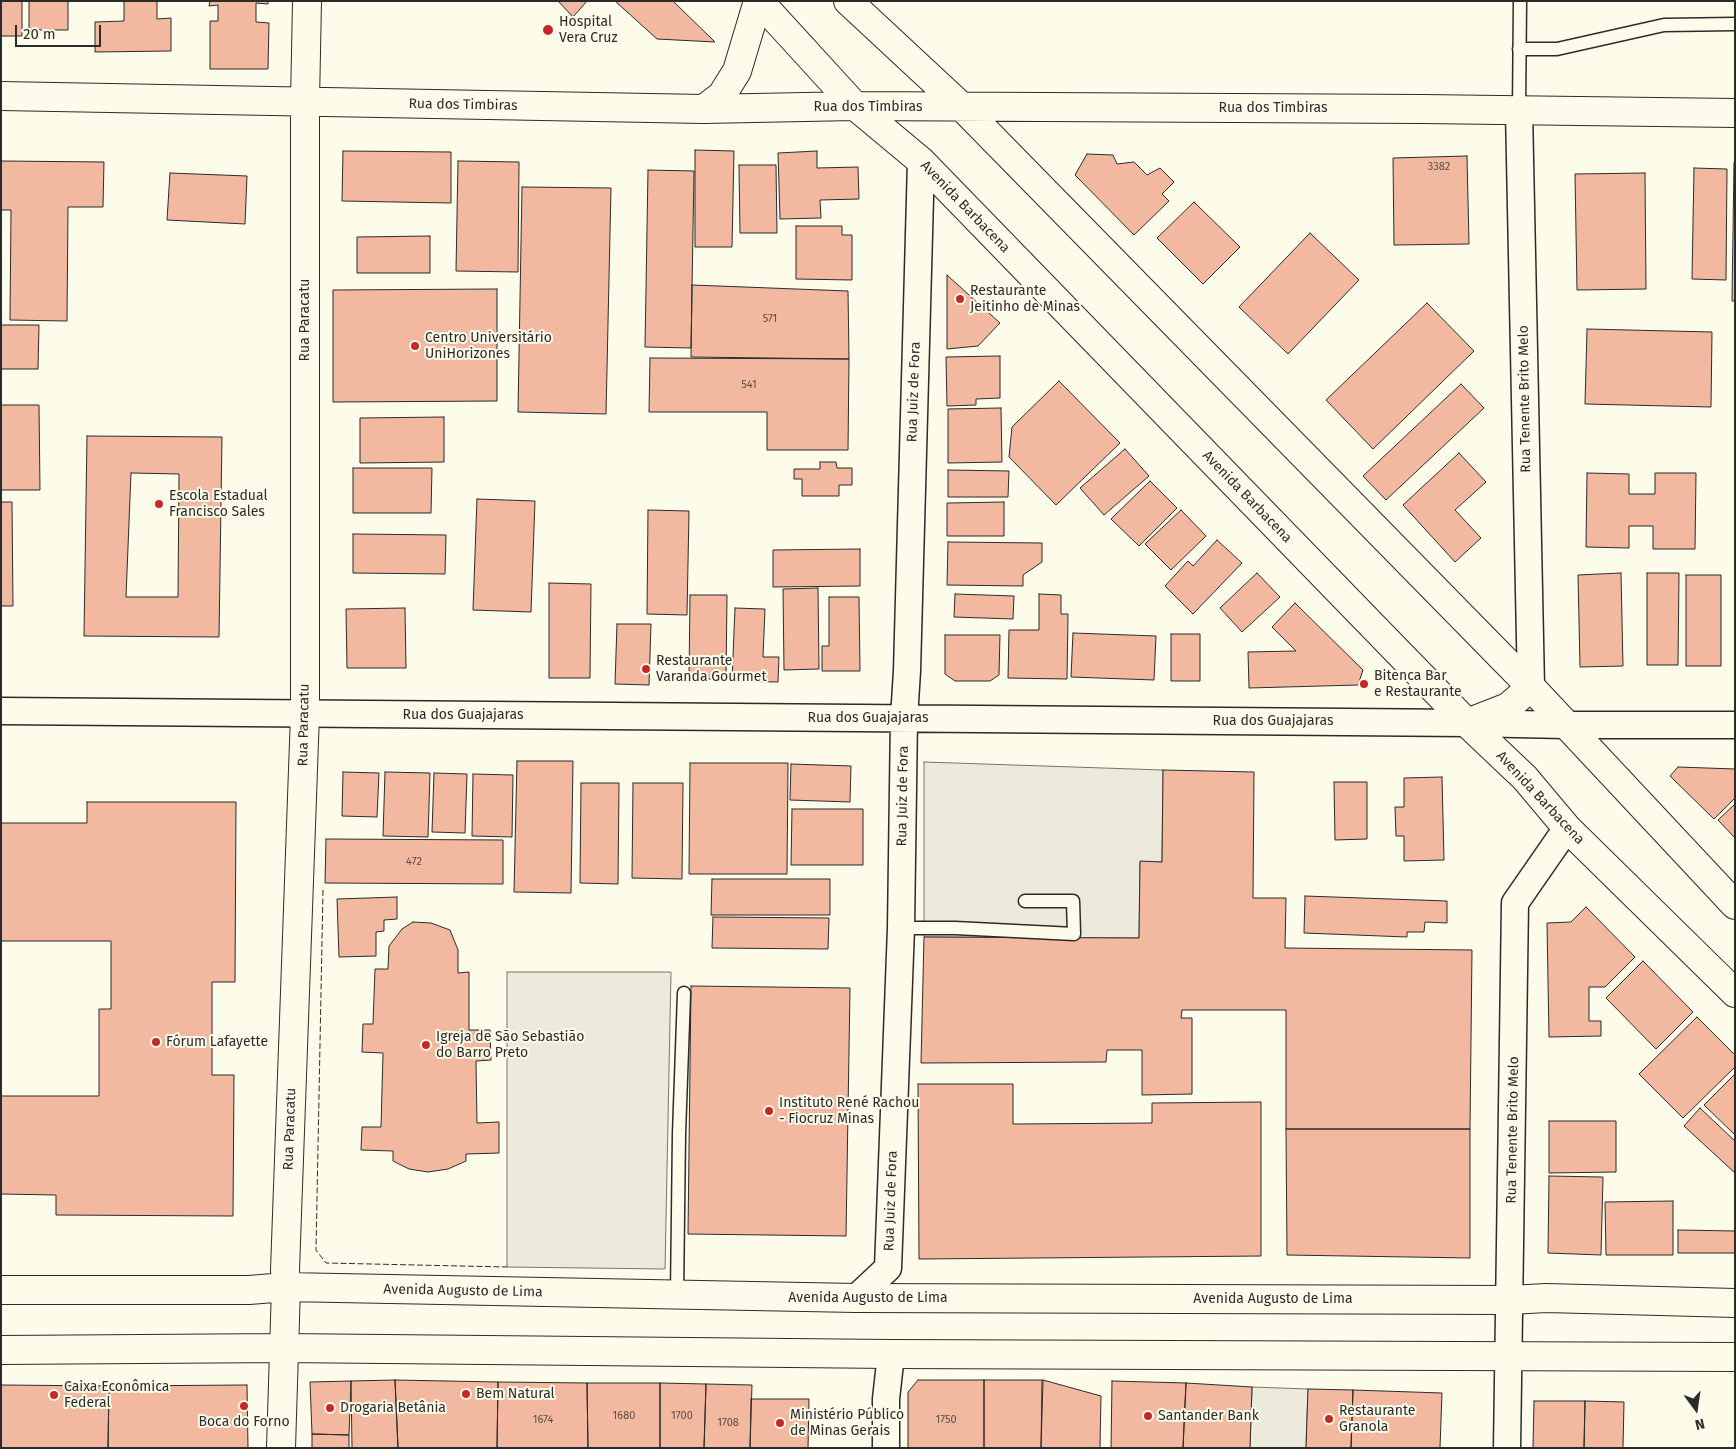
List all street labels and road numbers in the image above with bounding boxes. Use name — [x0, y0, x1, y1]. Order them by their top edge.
street label: Rua dos Timbiras — [408, 96, 518, 114]
street label: Rua dos Timbiras — [813, 99, 923, 115]
street label: Rua dos Timbiras — [1218, 100, 1328, 116]
street label: Avenida Barbacena — [917, 157, 1013, 257]
street label: Rua Paracatu — [297, 279, 313, 361]
street label: Rua Tenente Brito Melo — [1515, 325, 1535, 473]
street label: Rua Juiz de Fora — [904, 341, 924, 443]
street label: Avenida Barbacena — [1199, 447, 1295, 547]
street label: Rua Paracatu — [295, 683, 313, 767]
street label: Rua dos Guajajaras — [402, 707, 524, 723]
street label: Rua dos Guajajaras — [807, 710, 929, 726]
street label: Rua dos Guajajaras — [1212, 713, 1334, 729]
street label: Rua Juiz de Fora — [894, 745, 912, 847]
street label: Avenida Barbacena — [1492, 748, 1588, 848]
street label: Rua Tenente Brito Melo — [1503, 1056, 1523, 1204]
street label: Rua Paracatu — [280, 1087, 300, 1171]
street label: Rua Juiz de Fora — [881, 1150, 901, 1252]
street label: Avenida Augusto de Lima — [383, 1281, 543, 1301]
street label: Avenida Augusto de Lima — [788, 1290, 948, 1306]
street label: Avenida Augusto de Lima — [1193, 1291, 1353, 1307]

